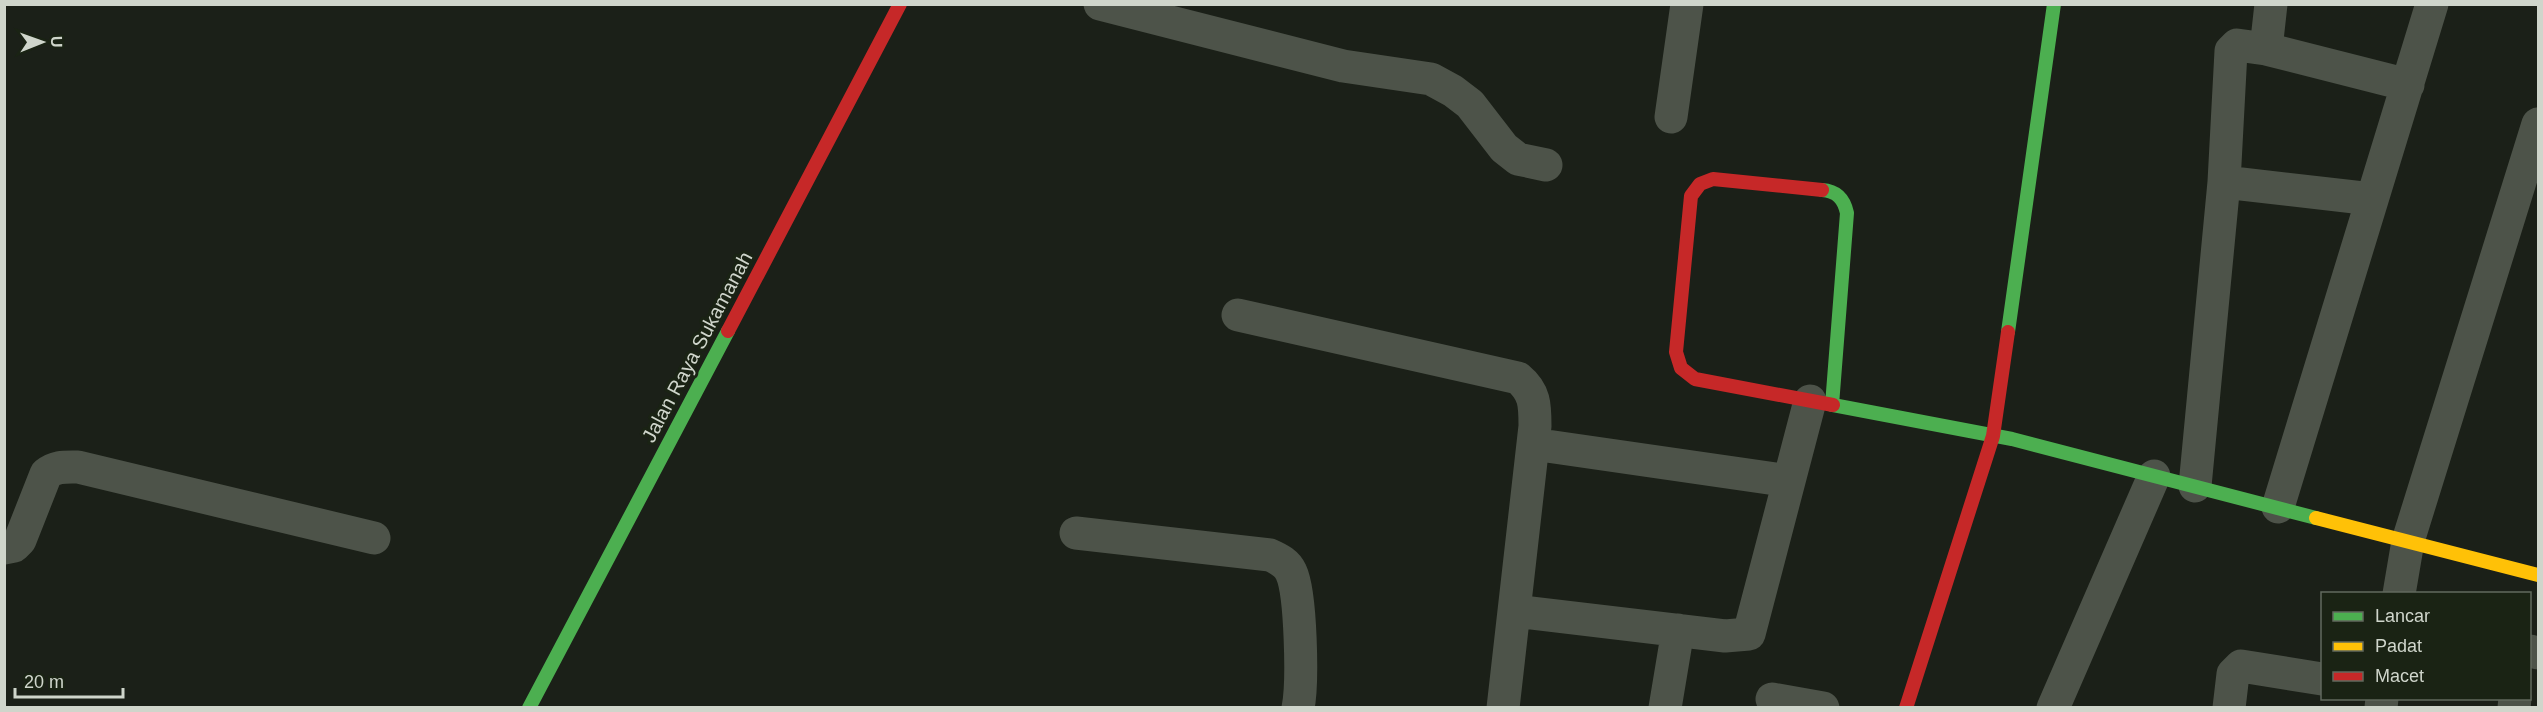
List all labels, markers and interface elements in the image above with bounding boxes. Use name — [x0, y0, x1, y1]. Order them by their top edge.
north arrow — [12, 12, 72, 72]
text: U — [48, 36, 65, 48]
street label: Jalan Raya Sukamanah — [637, 248, 757, 446]
legend — [2321, 592, 2531, 700]
text: Lancar — [2375, 606, 2430, 626]
text: Padat — [2375, 636, 2422, 656]
scale bar — [15, 661, 123, 699]
text: Macet — [2375, 666, 2424, 686]
text: 20 m — [24, 672, 64, 692]

